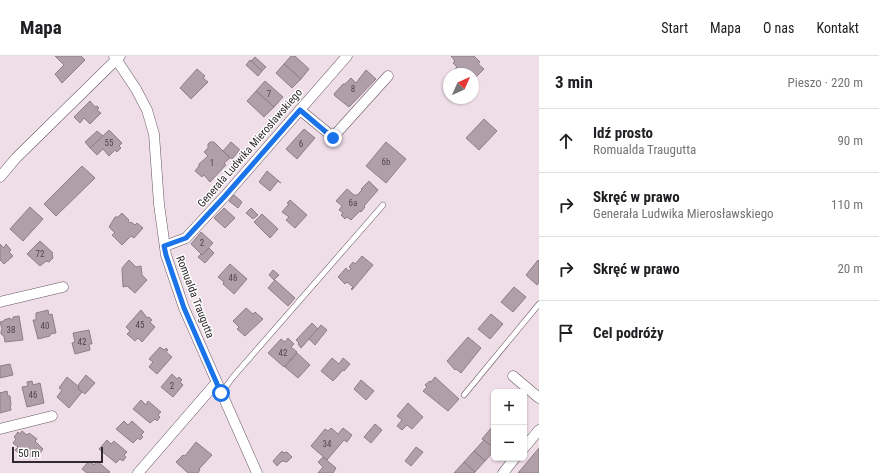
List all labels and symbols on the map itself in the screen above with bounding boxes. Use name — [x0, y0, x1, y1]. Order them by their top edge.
north arrow — [443, 68, 479, 104]
house number: 8 — [351, 84, 355, 94]
street label: Generała Ludwika Mierosławskiego — [195, 86, 305, 210]
house number: 7 — [267, 89, 272, 99]
route end — [324, 129, 342, 147]
house number: 55 — [105, 138, 114, 148]
house number: 6 — [299, 139, 303, 149]
house number: 6b — [382, 157, 391, 167]
house number: 1 — [210, 158, 214, 168]
house number: 6a — [349, 198, 357, 208]
house number: 2 — [200, 238, 205, 248]
house number: 72 — [36, 249, 45, 259]
street label: Romualda Traugutta — [173, 254, 217, 340]
house number: 46 — [229, 273, 237, 283]
house number: 45 — [136, 320, 145, 330]
house number: 40 — [41, 321, 49, 331]
house number: 38 — [7, 325, 15, 335]
house number: 42 — [78, 337, 87, 347]
house number: 42 — [279, 348, 288, 358]
house number: 2 — [170, 381, 175, 391]
route start — [212, 384, 230, 402]
house number: 46 — [29, 390, 37, 400]
house number: 34 — [323, 439, 332, 449]
scale bar — [12, 445, 103, 464]

